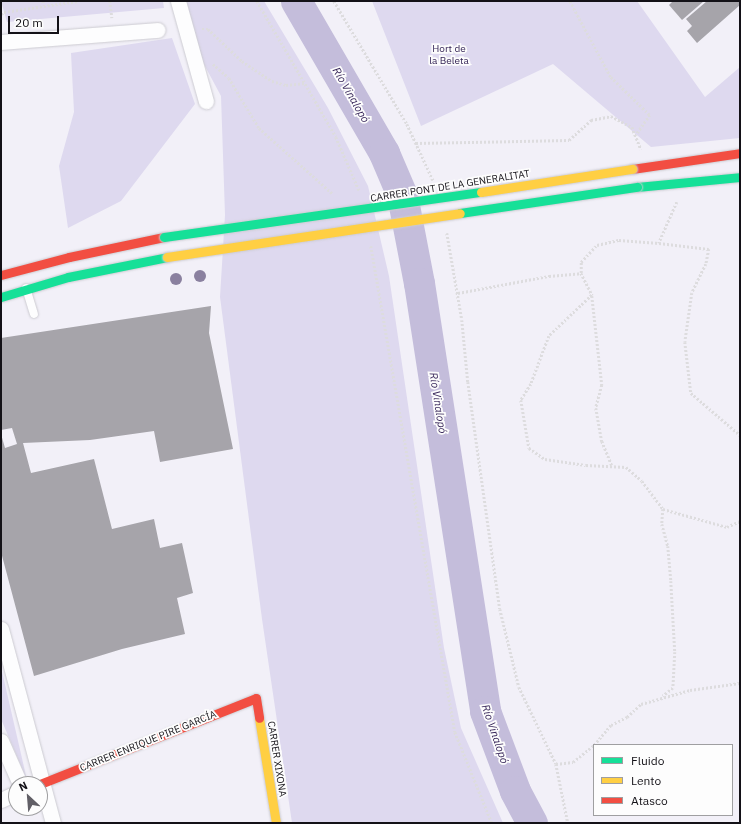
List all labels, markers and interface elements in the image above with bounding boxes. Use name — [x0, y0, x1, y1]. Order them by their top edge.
scale bar — [10, 8, 61, 34]
text: 20 m — [15, 15, 43, 30]
park label: Hort de la Beleta — [429, 42, 469, 66]
water label: Río Vinalopó — [330, 65, 372, 125]
street label: CARRER PONT DE LA GENERALITAT — [369, 167, 531, 205]
water label: Río Vinalopó — [427, 371, 449, 435]
water label: Río Vinalopó — [479, 703, 511, 765]
street label: CARRER ENRIQUE PIRE GARCÍA — [78, 708, 218, 774]
street label: CARRER XIXONA — [265, 720, 289, 798]
legend — [593, 744, 733, 816]
text: Fluido — [631, 753, 664, 768]
text: Lento — [631, 773, 661, 788]
north arrow — [8, 776, 48, 816]
text: N — [17, 778, 30, 794]
text: Atasco — [631, 793, 668, 808]

